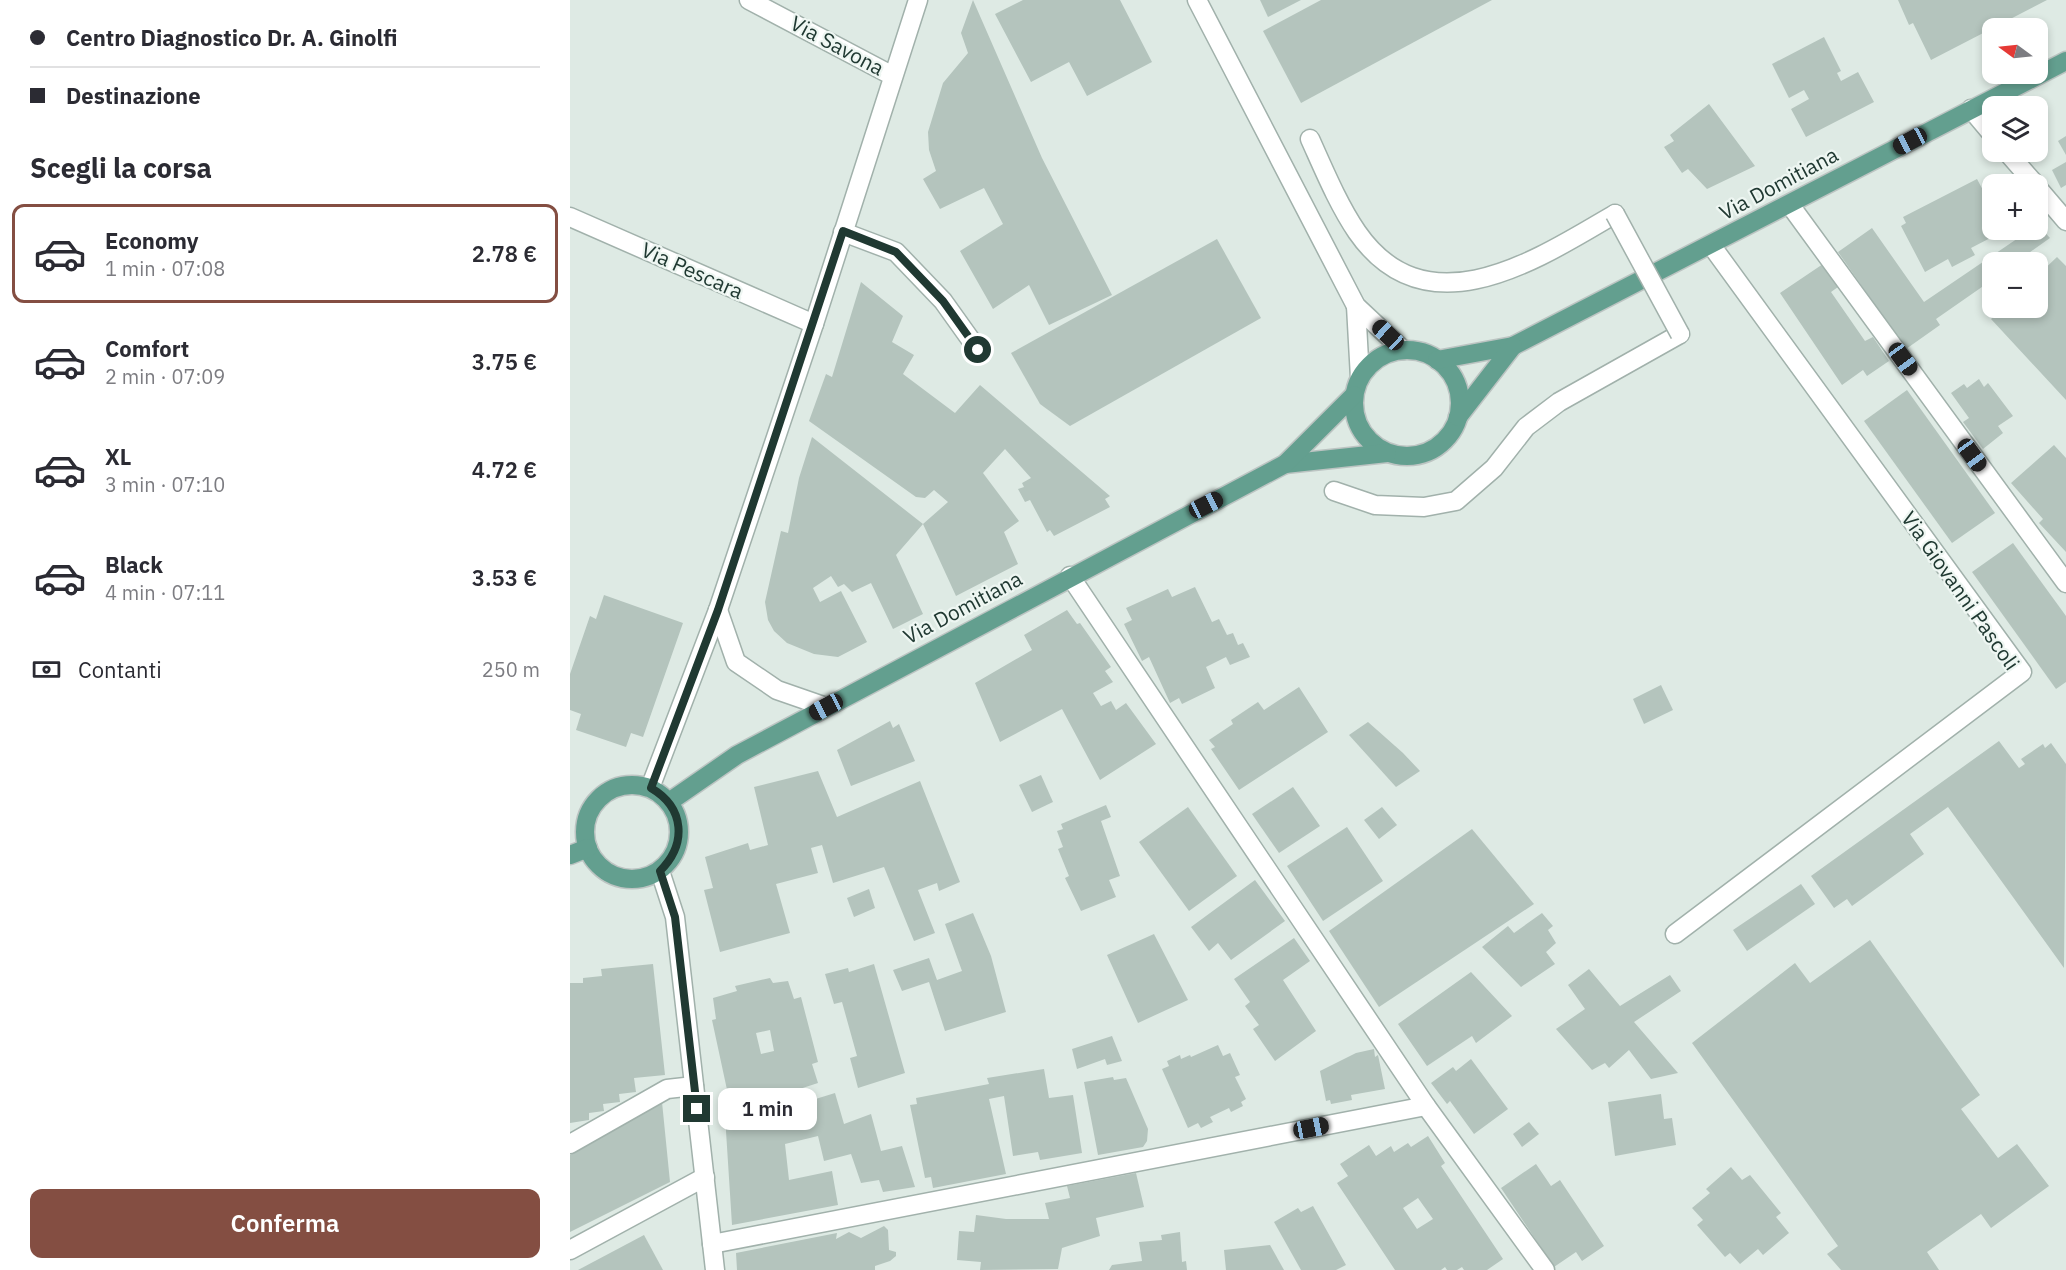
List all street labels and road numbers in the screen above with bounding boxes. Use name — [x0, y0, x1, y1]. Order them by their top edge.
street label: Via Savona — [786, 9, 889, 82]
street label: Via Domitiana — [1714, 140, 1843, 226]
street label: Via Pescara — [637, 235, 748, 305]
street label: Via Giovanni Pascoli — [1895, 505, 2026, 676]
street label: Via Domitiana — [898, 564, 1027, 650]

